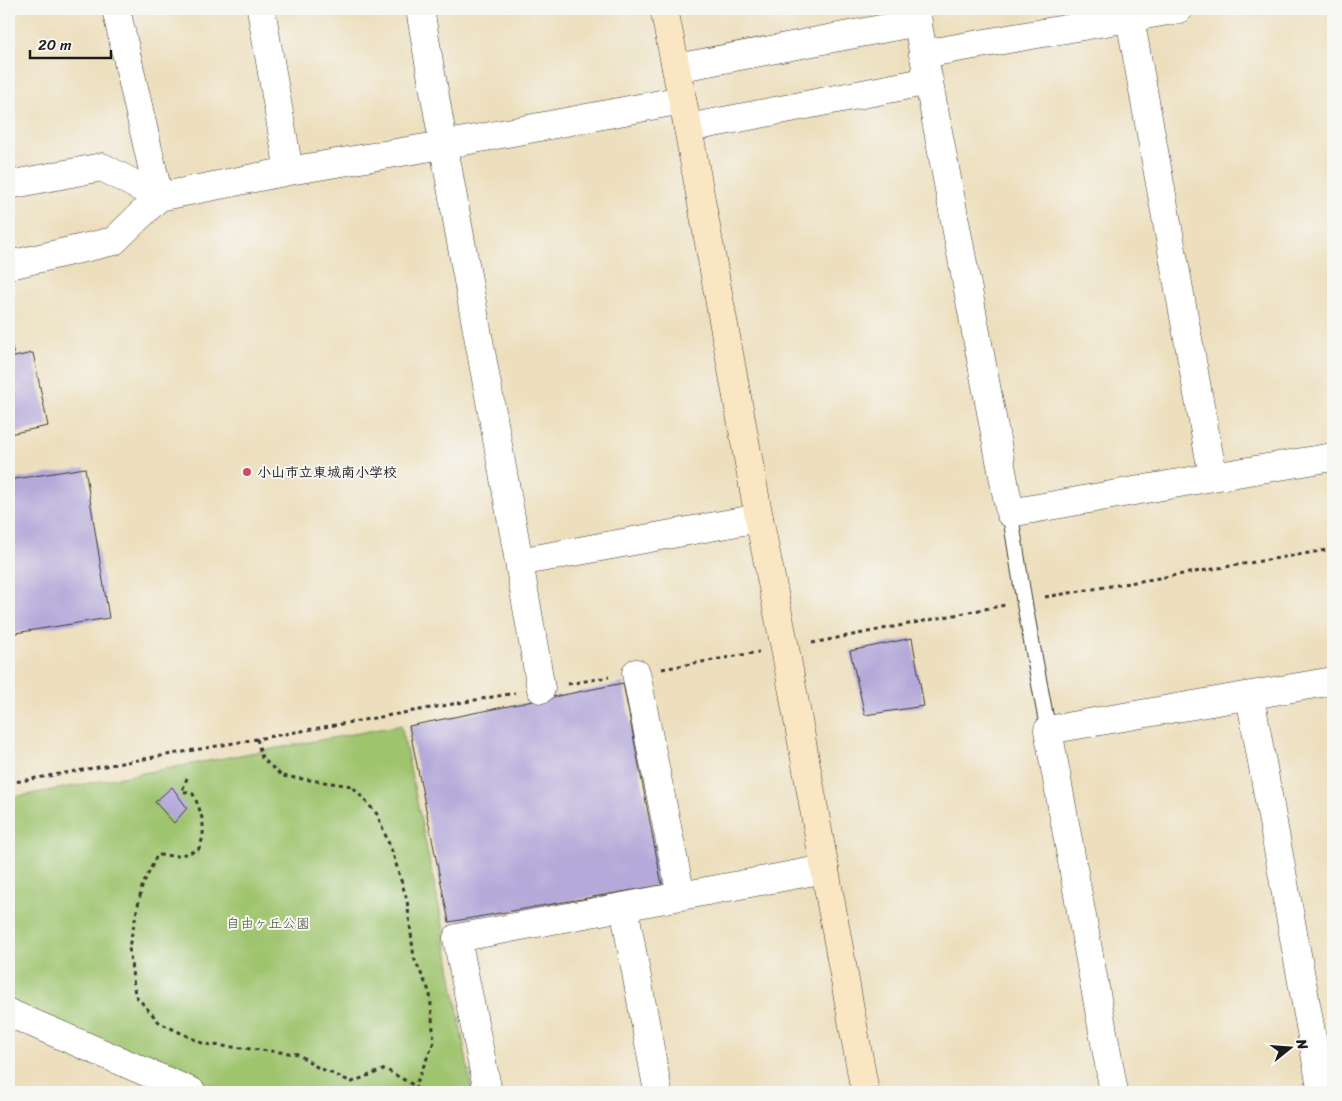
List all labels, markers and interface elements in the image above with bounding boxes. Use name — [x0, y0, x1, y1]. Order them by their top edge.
scale bar — [30, 28, 111, 60]
text: 20 m — [38, 32, 72, 58]
place label: 小山市立東城南小学校 — [257, 460, 397, 485]
marker: 小山市立東城南小学校 — [241, 466, 253, 478]
park label: 自由ヶ丘公園 — [226, 911, 310, 936]
north arrow — [1264, 1024, 1314, 1074]
text: N — [1288, 1035, 1315, 1053]

